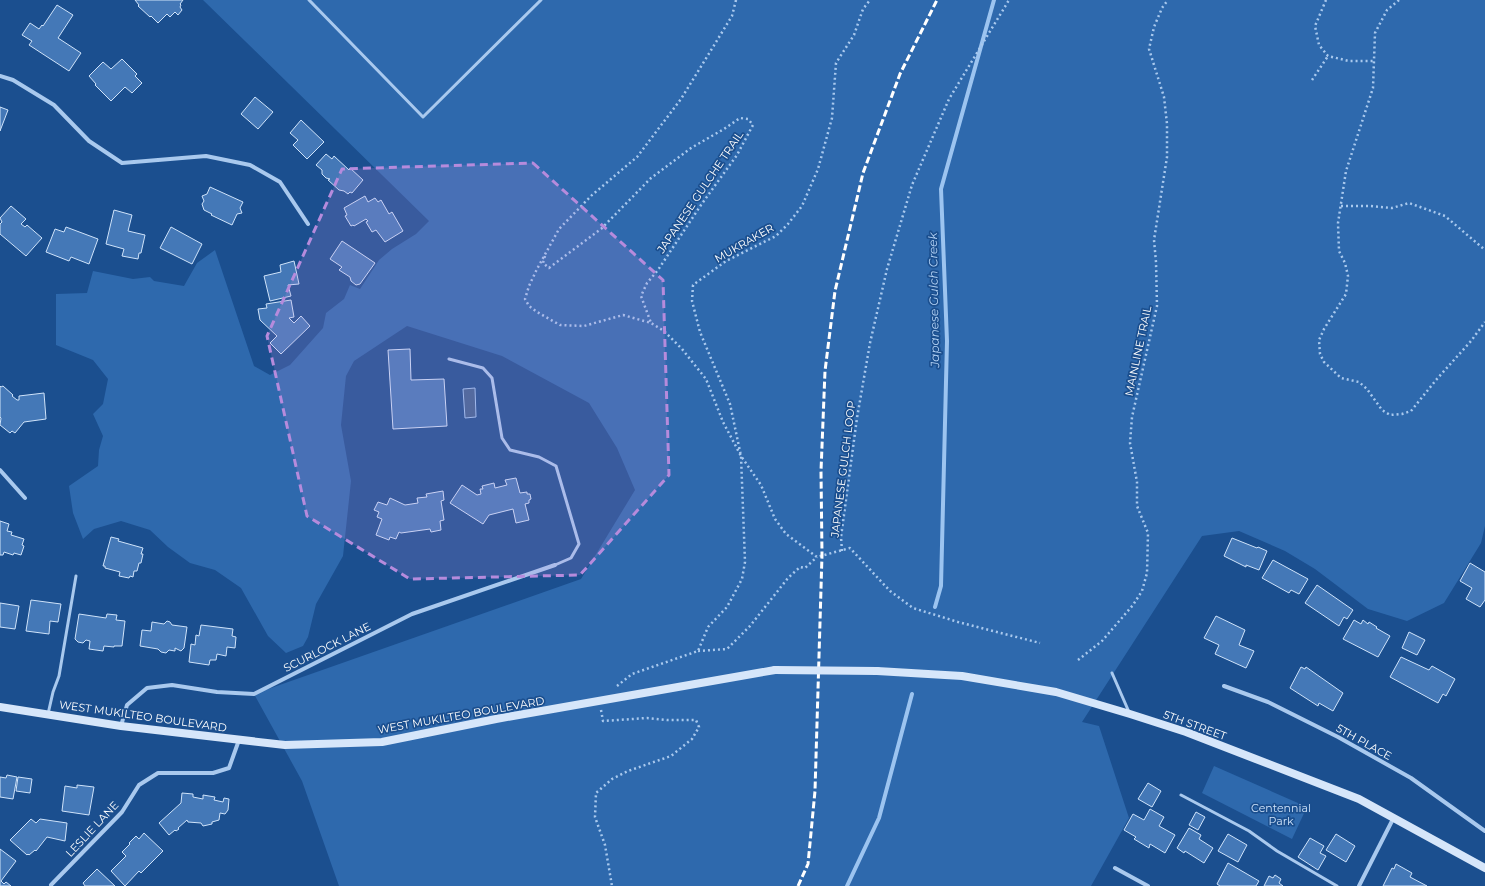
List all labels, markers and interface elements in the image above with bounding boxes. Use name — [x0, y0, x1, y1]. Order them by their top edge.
street label: JAPANESE GULCHE TRAIL — [653, 128, 746, 257]
street label: MUKRAKER — [712, 220, 776, 266]
water label: Japanese Gulch Creek — [925, 231, 942, 369]
street label: MAINLINE TRAIL — [1122, 304, 1154, 397]
street label: JAPANESE GULCH LOOP — [828, 400, 858, 539]
street label: SCURLOCK LANE — [281, 619, 373, 675]
street label: WEST MUKILTEO BOULEVARD — [376, 693, 546, 737]
street label: WEST MUKILTEO BOULEVARD — [58, 697, 228, 735]
street label: 5TH STREET — [1161, 707, 1229, 743]
street label: 5TH PLACE — [1334, 721, 1394, 763]
street label: LESLIE LANE — [63, 798, 121, 860]
park label: Centennial Park — [1251, 801, 1311, 828]

